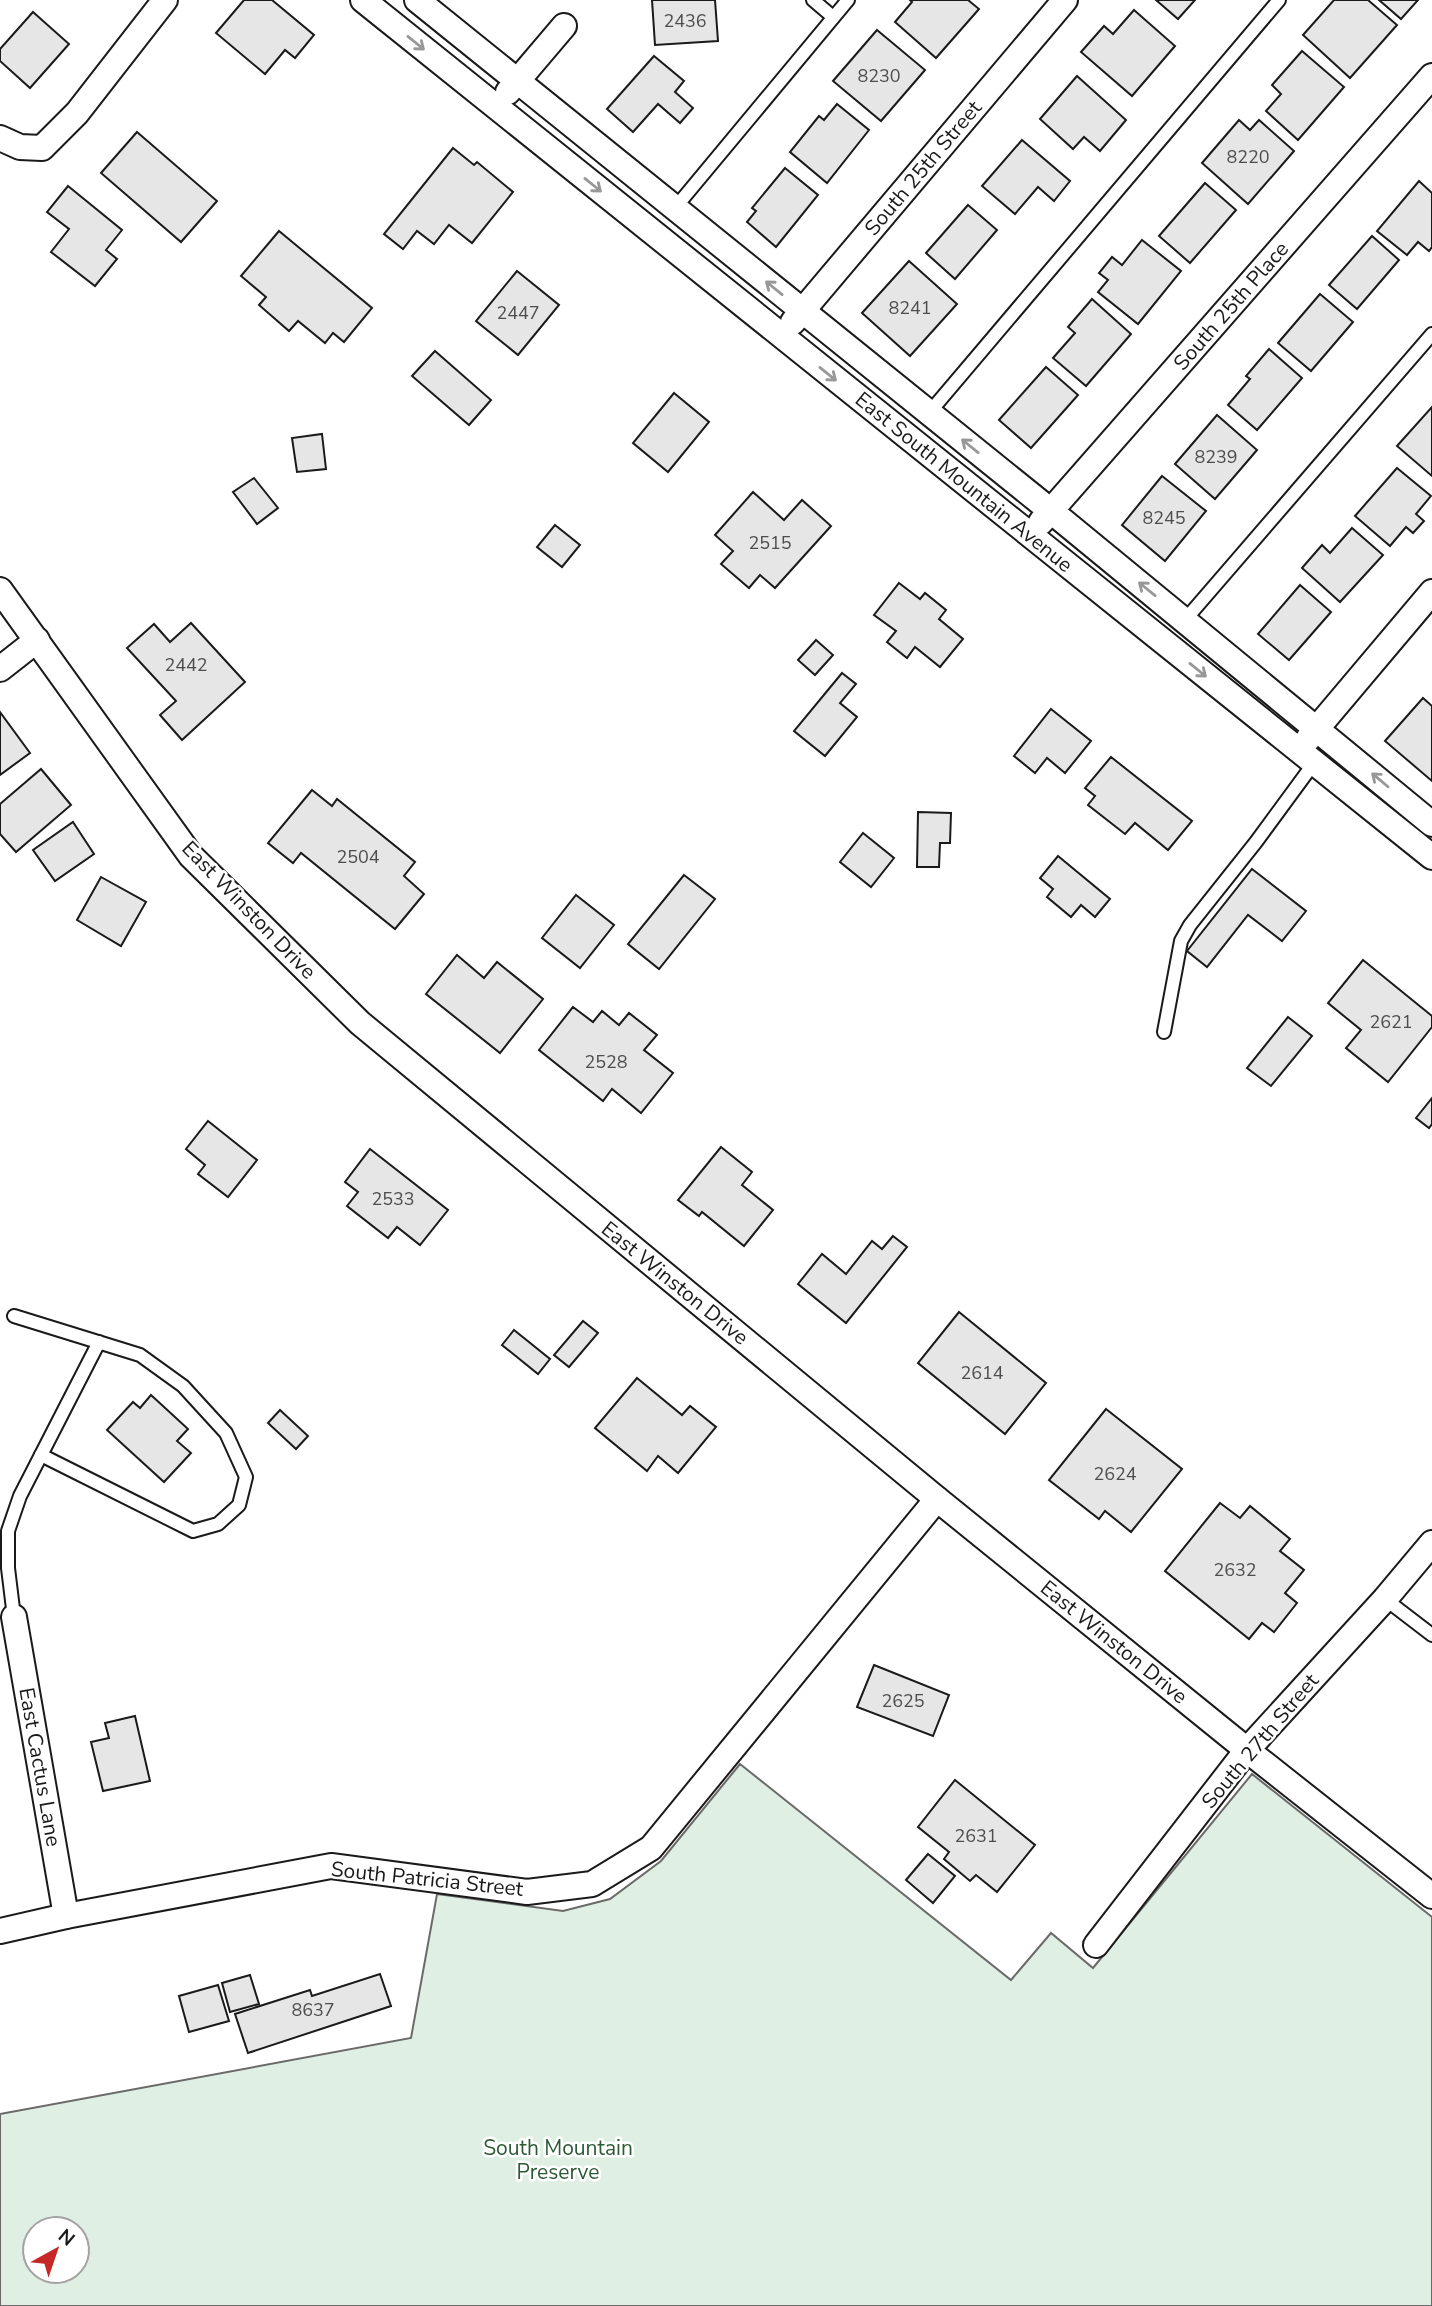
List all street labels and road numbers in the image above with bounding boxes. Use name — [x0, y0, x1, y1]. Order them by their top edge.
street label: South 25th Street — [858, 94, 988, 241]
street label: South 25th Place — [1167, 236, 1295, 376]
street label: East South Mountain Avenue — [849, 385, 1079, 579]
street label: East Winston Drive — [176, 835, 322, 985]
street label: East Winston Drive — [595, 1215, 755, 1351]
street label: East Winston Drive — [1034, 1574, 1194, 1710]
street label: South 27th Street — [1195, 1667, 1325, 1814]
street label: East Cactus Lane — [12, 1685, 68, 1849]
street label: South Patricia Street — [330, 1855, 525, 1903]

